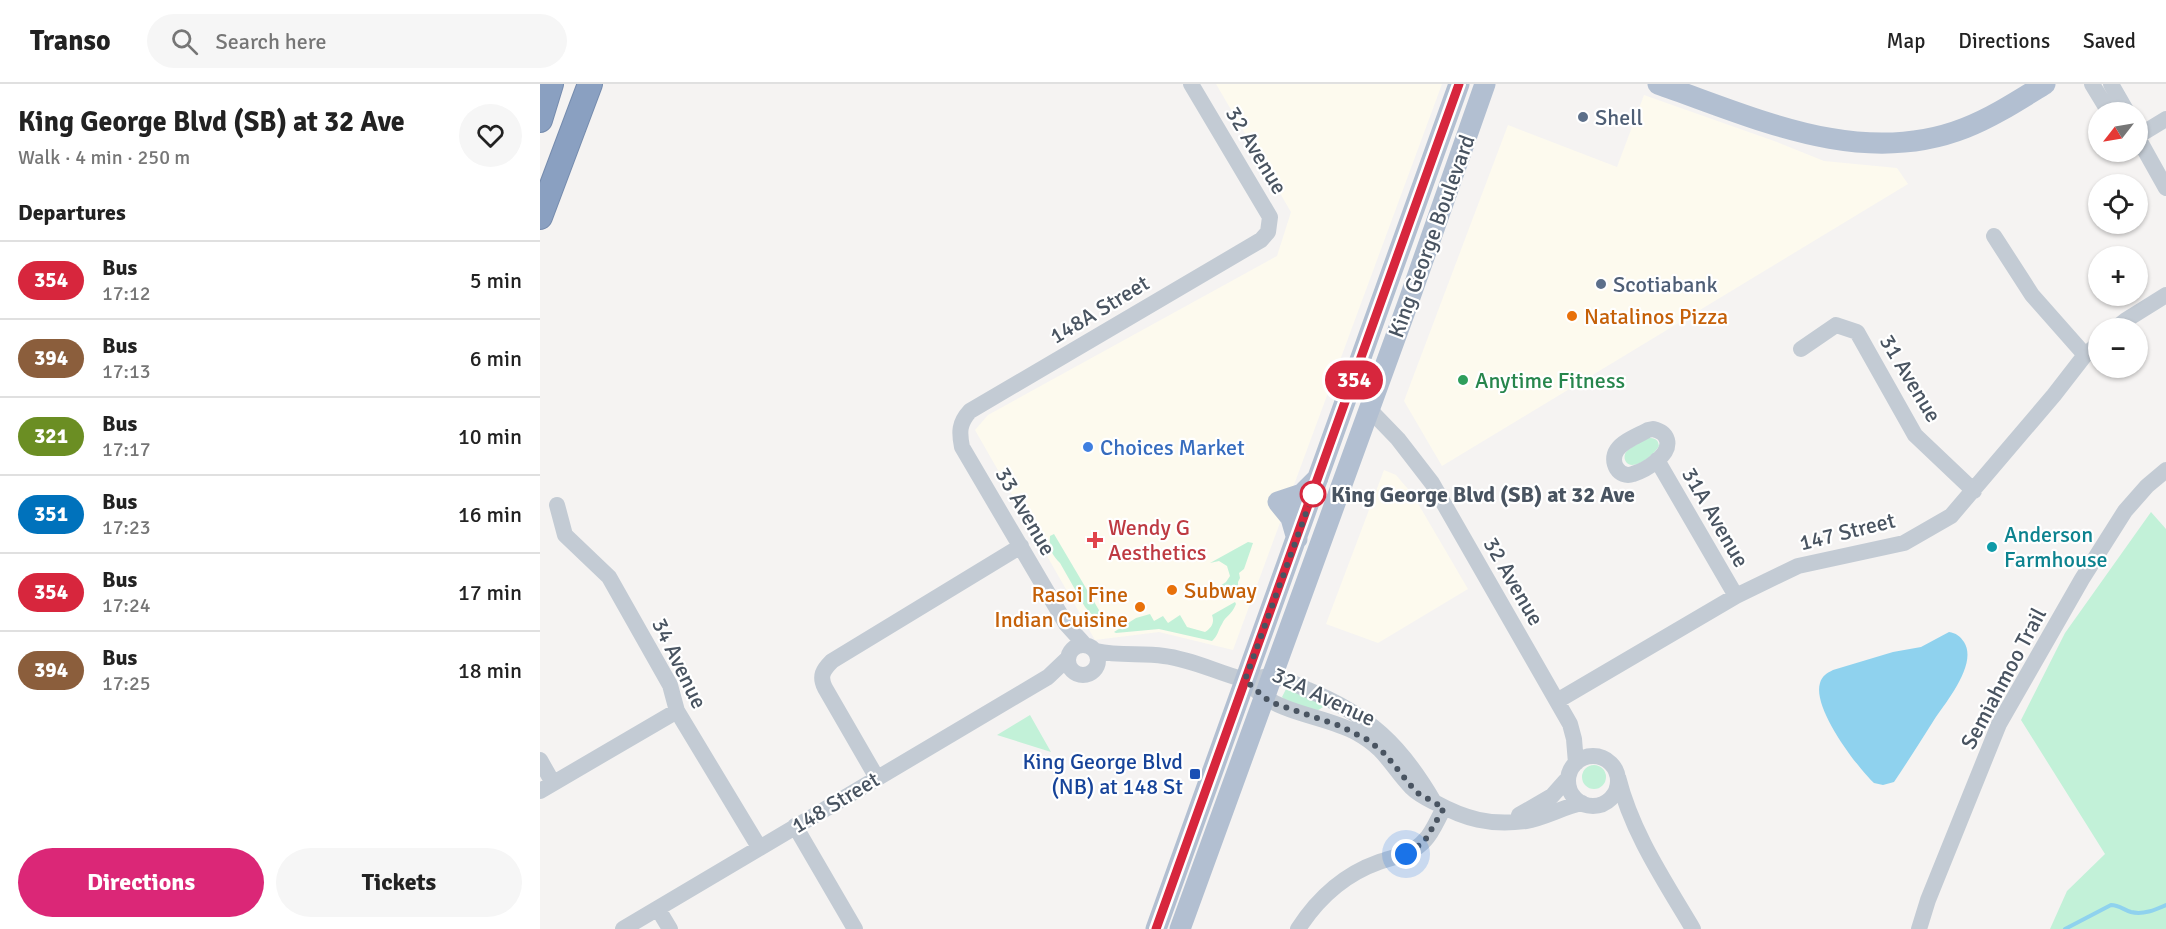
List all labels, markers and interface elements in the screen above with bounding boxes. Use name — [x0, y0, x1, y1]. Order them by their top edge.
search box — [147, 14, 567, 68]
text: Transo — [30, 24, 111, 58]
icon: search — [168, 25, 201, 58]
text: Search here — [216, 28, 326, 55]
text: Map — [1887, 28, 1925, 54]
text: Directions — [1958, 28, 2050, 54]
text: Saved — [2083, 28, 2136, 54]
street label: 32 Avenue — [1220, 102, 1293, 199]
north arrow — [2088, 102, 2148, 162]
map controls — [2088, 102, 2148, 378]
button: heart — [459, 104, 522, 167]
place label: Shell — [1595, 104, 1643, 131]
text: King George Blvd (SB) at 32 Ave — [18, 105, 405, 139]
marker: Shell — [1576, 110, 1590, 124]
street label: King George Boulevard — [1382, 131, 1481, 341]
text: Walk · 4 min · 250 m — [18, 145, 190, 170]
button: locate — [2088, 174, 2148, 234]
text: Departures — [18, 199, 126, 226]
button: + — [2088, 246, 2148, 306]
text: Bus — [102, 254, 137, 281]
text: 354 — [34, 267, 68, 293]
text: 5 min — [470, 267, 522, 294]
street label: 148A Street — [1045, 269, 1154, 350]
place label: Scotiabank — [1613, 271, 1717, 298]
marker: Scotiabank — [1594, 277, 1608, 291]
text: 17:12 — [102, 281, 151, 306]
place label: Natalinos Pizza — [1584, 303, 1728, 330]
marker: Natalinos Pizza — [1565, 309, 1579, 323]
button: − — [2088, 318, 2148, 378]
street label: 31 Avenue — [1874, 330, 1947, 427]
text: Bus — [102, 332, 137, 359]
text: 394 — [34, 345, 68, 371]
text: 6 min — [470, 345, 522, 372]
text: 17:13 — [102, 359, 151, 384]
line badge: 354 — [1320, 360, 1388, 400]
text: 354 — [1337, 367, 1371, 393]
place label: Anytime Fitness — [1475, 367, 1625, 394]
marker: Anytime Fitness — [1456, 373, 1470, 387]
text: Bus — [102, 410, 137, 437]
text: 321 — [34, 423, 68, 449]
text: 10 min — [458, 423, 522, 450]
place label: Choices Market — [1100, 434, 1245, 461]
text: 17:17 — [102, 437, 151, 462]
marker: Choices Market — [1081, 440, 1095, 454]
street label: 33 Avenue — [990, 462, 1062, 560]
street label: 31A Avenue — [1676, 462, 1755, 572]
marker: King George Blvd (SB) at 32 Ave — [1300, 481, 1326, 507]
place label: King George Blvd (SB) at 32 Ave — [1331, 481, 1635, 508]
text: Bus — [102, 488, 137, 515]
text: 351 — [34, 501, 68, 527]
text: 16 min — [458, 501, 522, 528]
street label: 147 Street — [1796, 506, 1898, 556]
place label: Wendy G Aesthetics — [1108, 514, 1206, 566]
text: 17:23 — [102, 515, 151, 540]
place label: Anderson Farmhouse — [2004, 521, 2108, 573]
marker: Wendy G Aesthetics — [1086, 531, 1104, 549]
street label: 32 Avenue — [1478, 532, 1550, 630]
marker: Anderson Farmhouse — [1985, 540, 1999, 554]
text: Bus — [102, 566, 137, 593]
place label: Subway — [1184, 577, 1257, 604]
text: 354 — [34, 579, 68, 605]
text: 17 min — [458, 579, 522, 606]
place label: Rasoi Fine Indian Cuisine — [994, 581, 1128, 633]
marker: Subway — [1165, 583, 1179, 597]
text: 17:24 — [102, 593, 151, 618]
marker: Rasoi Fine Indian Cuisine — [1133, 600, 1147, 614]
street label: Semiahmoo Trail — [1955, 603, 2052, 754]
street label: 34 Avenue — [646, 614, 713, 713]
text: Bus — [102, 644, 137, 671]
text: 394 — [34, 657, 68, 683]
text: 18 min — [458, 657, 522, 684]
street label: 32A Avenue — [1268, 661, 1380, 732]
text: 17:25 — [102, 671, 151, 696]
place label: King George Blvd (NB) at 148 St — [1022, 748, 1183, 800]
street label: 148 Street — [786, 766, 884, 839]
marker: King George Blvd (NB) at 148 St — [1188, 767, 1202, 781]
your location — [1391, 839, 1421, 869]
button: Directions — [18, 848, 264, 917]
button: Tickets — [276, 848, 522, 917]

